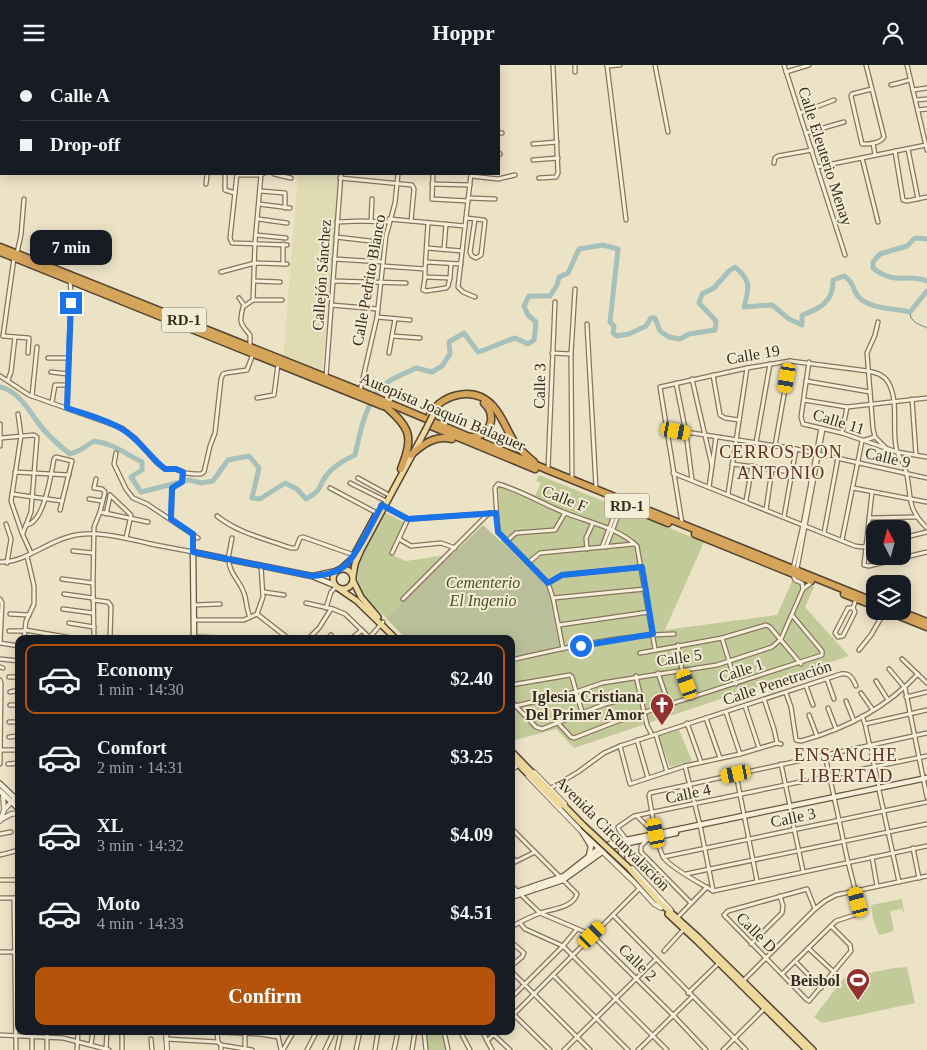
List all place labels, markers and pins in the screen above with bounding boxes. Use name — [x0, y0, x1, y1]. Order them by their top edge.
place label: Iglesia Cristiana Del Primer Amor — [525, 688, 644, 723]
church icon: Iglesia Cristiana Del Primer Amor — [649, 692, 675, 726]
sports icon: Beisbol — [845, 967, 871, 1001]
place label: Beisbol — [790, 972, 841, 989]

